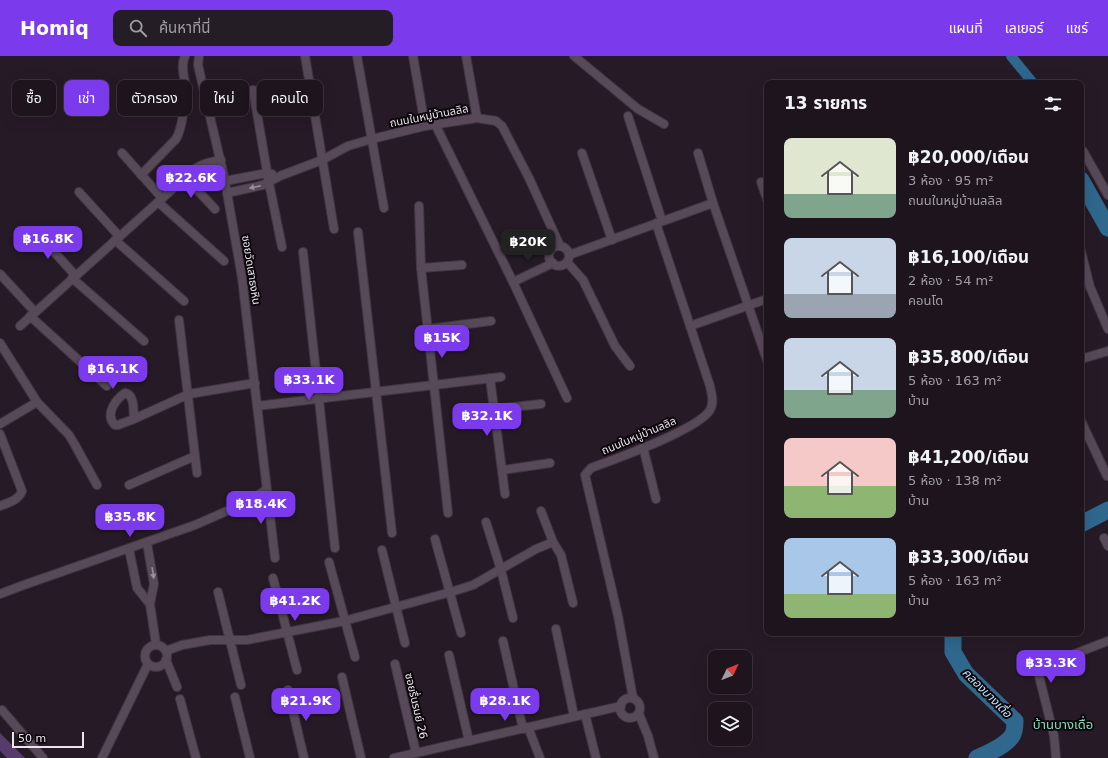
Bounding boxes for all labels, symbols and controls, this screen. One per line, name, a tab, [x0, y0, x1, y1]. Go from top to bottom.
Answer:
search box	[113, 10, 393, 46]
text: Homiq	[20, 17, 89, 39]
icon: search	[127, 17, 149, 39]
text: ค้นหาที่นี่	[159, 19, 211, 37]
text: แผนที่	[949, 20, 983, 36]
text: เลเยอร์	[1005, 20, 1044, 36]
text: แชร์	[1066, 20, 1088, 36]
chip: ซื้อ	[12, 80, 56, 116]
chip: เช่า	[64, 80, 109, 116]
chip: ตัวกรอง	[117, 80, 192, 116]
chip: ใหม่	[200, 80, 249, 116]
chip: คอนโด	[257, 80, 323, 116]
text: 13 รายการ	[784, 93, 867, 113]
icon: filters	[1042, 93, 1064, 115]
street label: ถนนในหมู่บ้านลลิล	[389, 102, 469, 130]
text: ฿20,000/เดือน	[908, 147, 1029, 167]
icon: home	[816, 154, 864, 202]
pin: ฿22.6K	[158, 165, 224, 199]
text: ฿22.6K	[165, 170, 217, 185]
text: 3 ห้อง · 95 m²	[908, 173, 993, 188]
one-way arrow	[249, 185, 261, 191]
text: ถนนในหมู่บ้านลลิล	[908, 193, 1002, 208]
pin: ฿16.8K	[15, 226, 81, 260]
pin: ฿20K	[504, 229, 552, 263]
text: ฿16.8K	[22, 231, 74, 246]
street label: ซอยวัดเสาธงหิน	[239, 234, 263, 306]
text: ฿20K	[509, 234, 547, 249]
text: ฿16,100/เดือน	[908, 247, 1029, 267]
icon: home	[816, 254, 864, 302]
text: 2 ห้อง · 54 m²	[908, 273, 993, 288]
text: คอนโด	[908, 293, 943, 308]
pin: ฿15K	[418, 325, 466, 359]
text: ฿15K	[423, 330, 461, 345]
text: ฿35,800/เดือน	[908, 347, 1029, 367]
icon: home	[816, 354, 864, 402]
pin: ฿16.1K	[80, 356, 146, 390]
text: ฿16.1K	[87, 361, 139, 376]
pin: ฿33.1K	[276, 367, 342, 401]
text: ฿33.1K	[283, 372, 335, 387]
text: 5 ห้อง · 163 m²	[908, 373, 1002, 388]
text: บ้าน	[908, 393, 929, 408]
pin: ฿32.1K	[454, 403, 520, 437]
text: ฿32.1K	[461, 408, 513, 423]
street label: ถนนในหมู่บ้านลลิล	[600, 414, 678, 458]
text: ฿41,200/เดือน	[908, 447, 1029, 467]
icon: home	[816, 454, 864, 502]
text: 5 ห้อง · 138 m²	[908, 473, 1002, 488]
pin: ฿18.4K	[228, 491, 294, 525]
text: บ้าน	[908, 493, 929, 508]
text: ฿18.4K	[235, 496, 287, 511]
pin: ฿35.8K	[97, 504, 163, 538]
text: ฿35.8K	[104, 509, 156, 524]
text: ฿33,300/เดือน	[908, 547, 1029, 567]
icon: home	[816, 554, 864, 602]
one-way arrow	[150, 567, 156, 580]
text: 5 ห้อง · 163 m²	[908, 573, 1002, 588]
pin: ฿41.2K	[262, 588, 328, 622]
text: ฿41.2K	[269, 593, 321, 608]
text: บ้าน	[908, 593, 929, 608]
north arrow	[708, 650, 752, 694]
map controls	[708, 650, 752, 746]
pin: ฿33.3K	[1018, 650, 1084, 684]
text: ฿33.3K	[1025, 655, 1077, 670]
water label: คลองบางเดื่อ	[959, 664, 1017, 721]
street label: ซอยรื่นรมย์ 26	[402, 671, 432, 740]
pin: ฿21.9K	[273, 688, 339, 722]
pin: ฿28.1K	[472, 688, 538, 722]
text: ฿21.9K	[280, 693, 332, 708]
text: ฿28.1K	[479, 693, 531, 708]
button: layers	[708, 702, 752, 746]
district label: บ้านบางเดื่อ	[1033, 715, 1093, 732]
scale bar	[12, 730, 84, 749]
text: 50 m	[18, 732, 46, 745]

